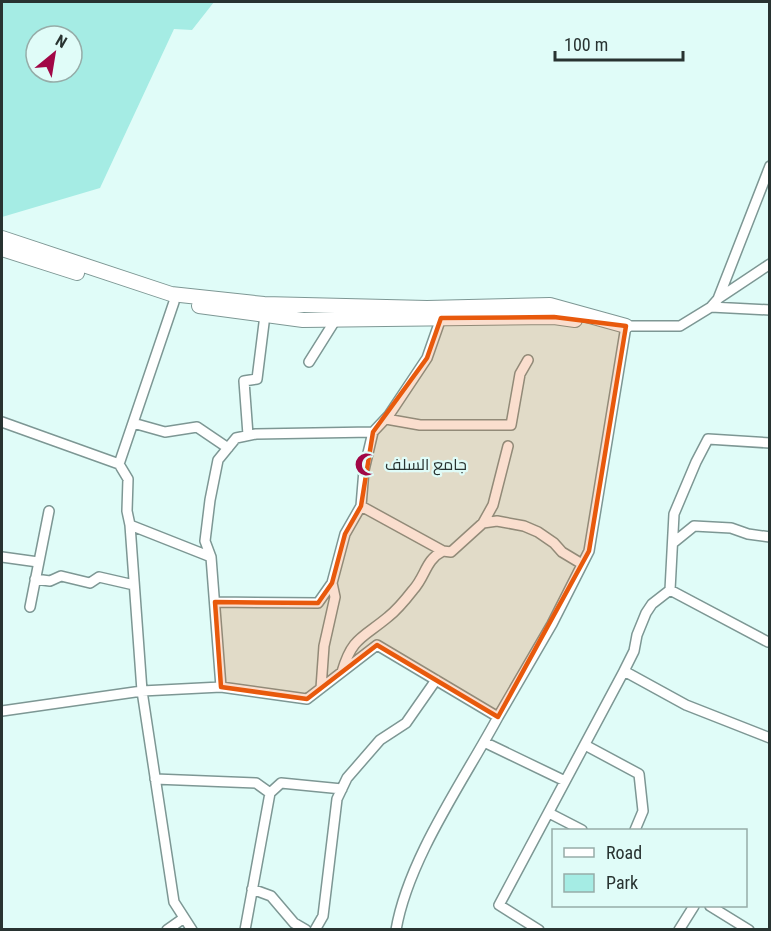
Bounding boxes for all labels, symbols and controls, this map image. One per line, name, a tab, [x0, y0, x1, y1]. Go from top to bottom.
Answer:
north arrow	[24, 24, 84, 84]
scale bar	[555, 24, 682, 62]
text: N	[52, 31, 70, 52]
text: 100 m	[564, 34, 608, 55]
mosque icon: جامع السلف	[354, 451, 380, 477]
place label: جامع السلف	[385, 455, 467, 476]
legend	[552, 829, 747, 907]
text: Road	[606, 842, 642, 863]
text: Park	[606, 872, 638, 893]

